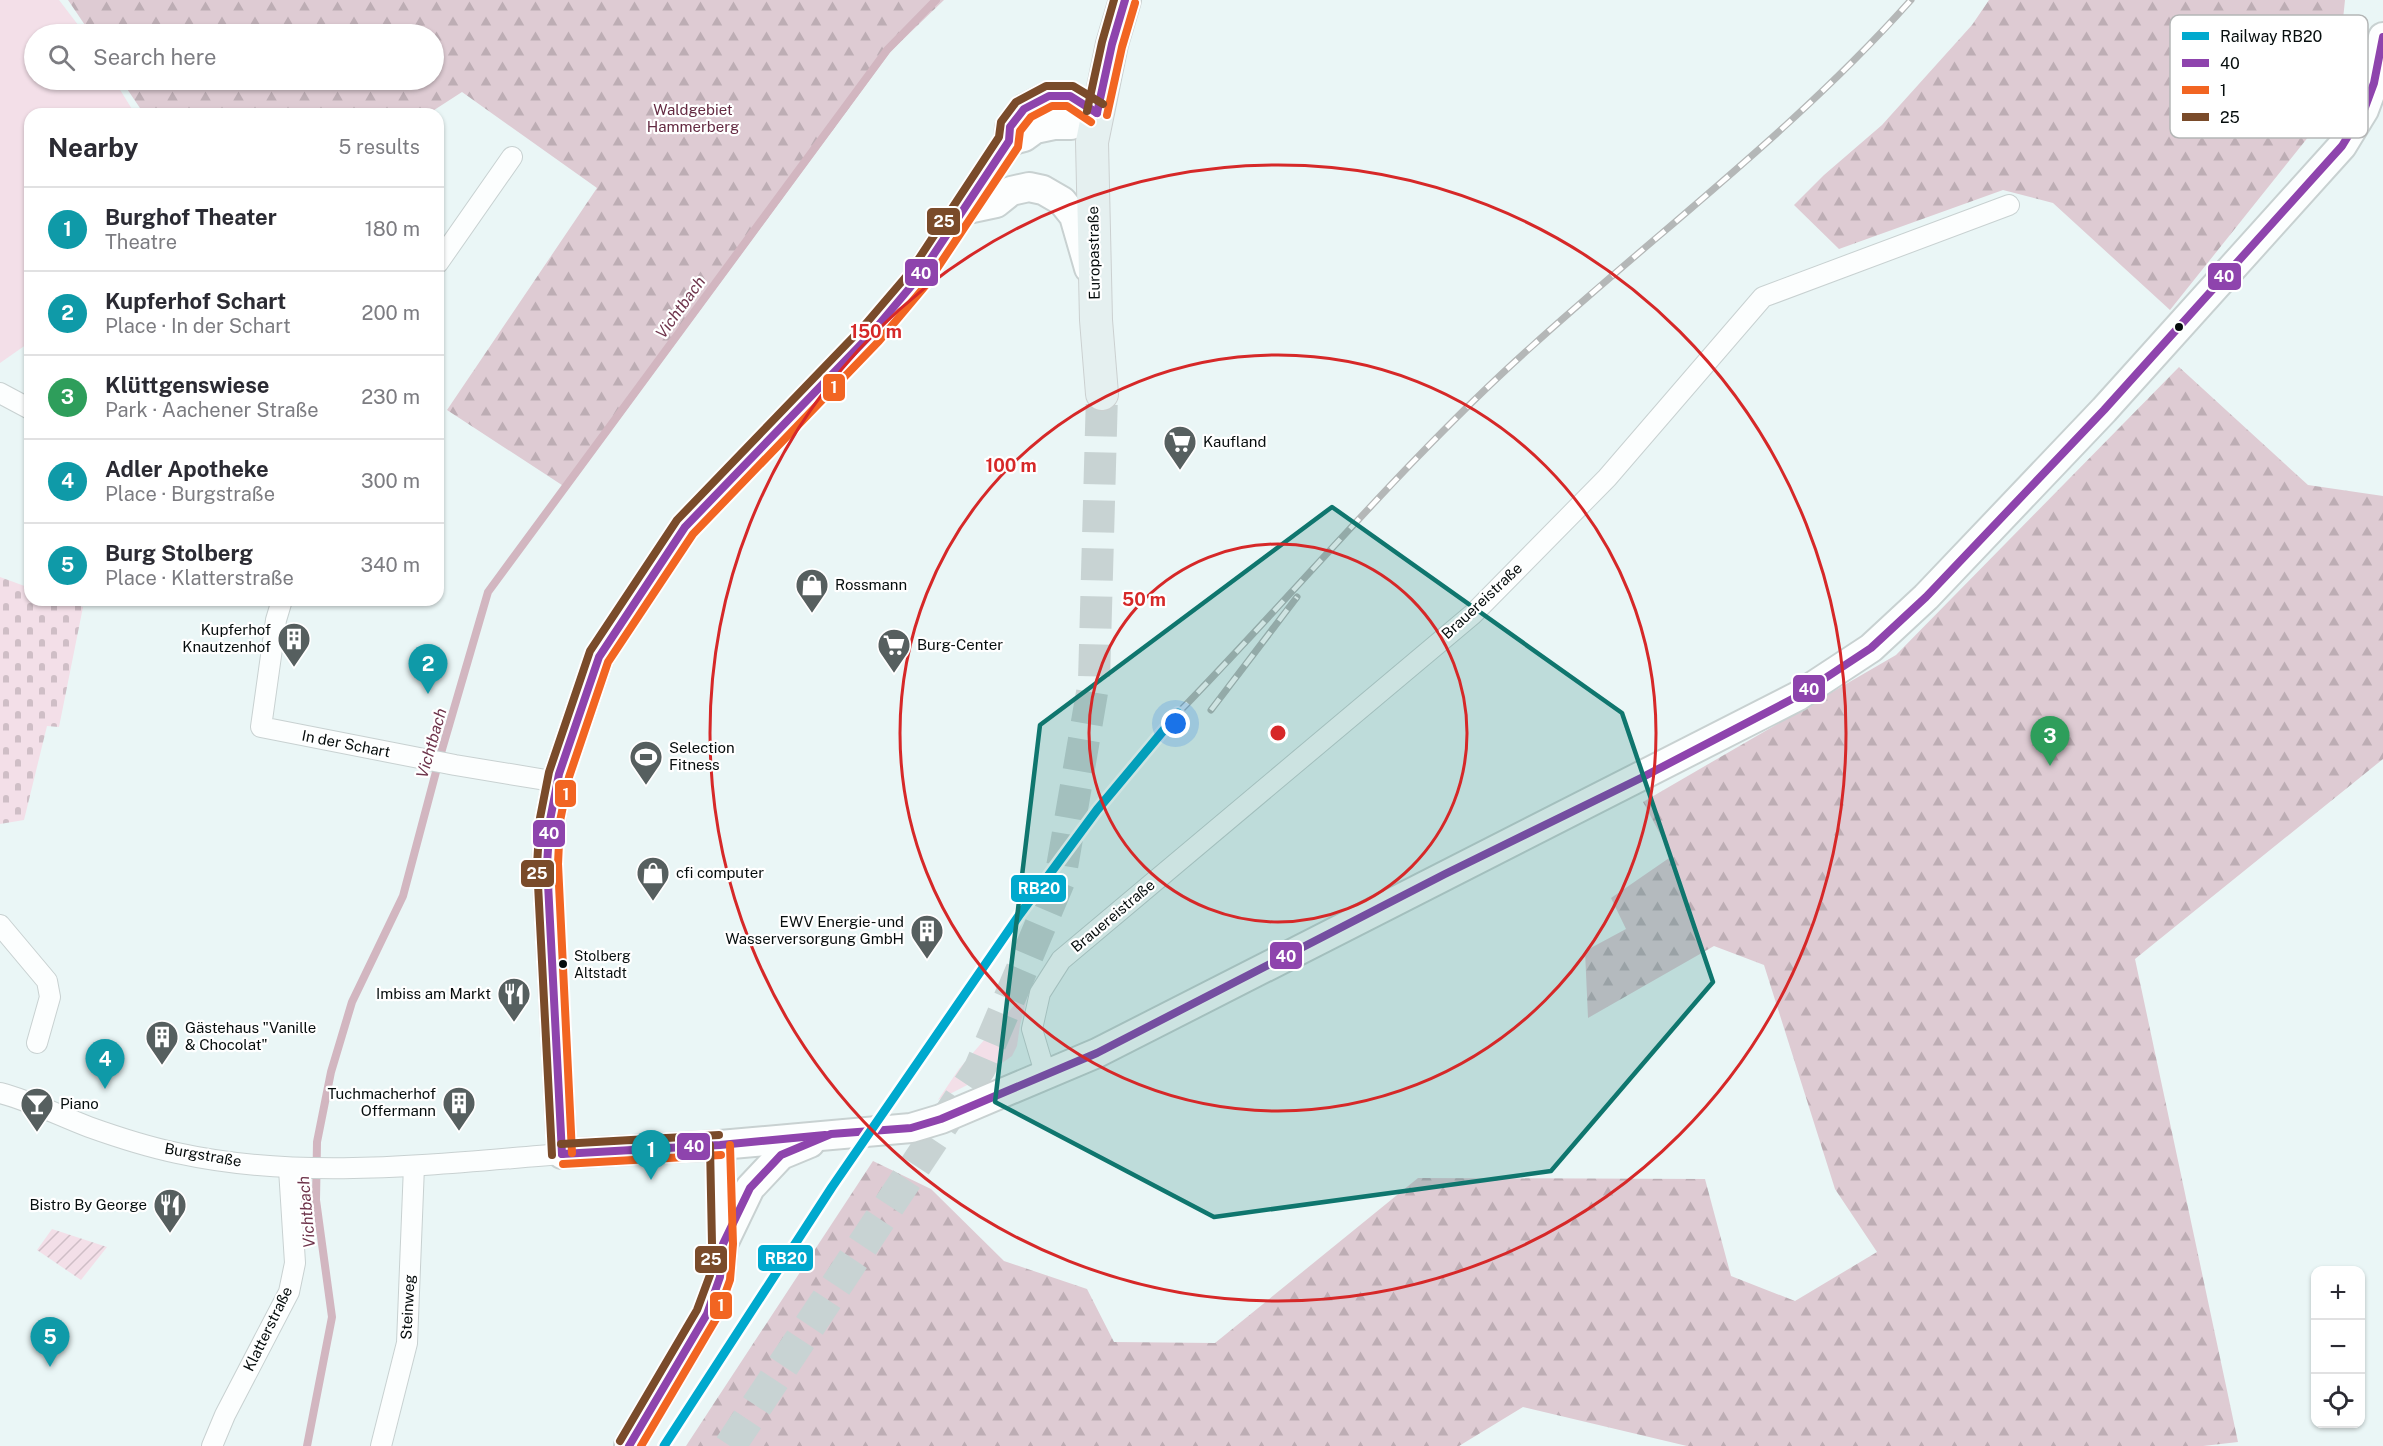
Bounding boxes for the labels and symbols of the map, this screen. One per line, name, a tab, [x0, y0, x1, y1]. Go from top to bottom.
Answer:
legend	[2170, 15, 2368, 138]
text: Railway RB20	[2220, 27, 2322, 46]
text: 40	[2220, 54, 2240, 73]
text: 1	[2220, 81, 2227, 100]
park label: Waldgebiet Hammerberg	[647, 101, 739, 135]
text: 25	[2220, 108, 2240, 127]
street label: Europastraße	[1084, 206, 1103, 300]
line badge: 25	[926, 207, 961, 236]
text: 25	[934, 212, 955, 231]
line badge: 40	[904, 258, 939, 287]
line badge: 40	[2207, 262, 2242, 291]
text: 40	[911, 264, 931, 283]
text: 40	[2214, 267, 2234, 286]
water label: Vichtbach	[652, 273, 709, 342]
text: 150 m	[850, 321, 902, 342]
unlabelled marker	[2173, 321, 2185, 333]
line badge: 1	[822, 373, 846, 402]
text: 1	[831, 378, 837, 397]
supermarket icon: Kaufland	[1162, 424, 1198, 471]
place label: Kaufland	[1203, 433, 1266, 450]
text: 100 m	[985, 455, 1037, 476]
street label: Brauereistraße	[1438, 559, 1525, 642]
shop icon: Rossmann	[794, 567, 830, 614]
place label: Rossmann	[835, 576, 907, 593]
text: 50 m	[1122, 589, 1166, 610]
place label: Kupferhof Knautzenhof	[182, 621, 271, 655]
building icon: Kupferhof Knautzenhof	[276, 621, 312, 668]
supermarket icon: Burg-Center	[876, 627, 912, 674]
place label: Burg-Center	[917, 636, 1003, 653]
pin: 2	[408, 644, 448, 694]
line badge: 40	[1792, 674, 1826, 703]
text: 40	[1799, 680, 1819, 699]
water label: Vichtbach	[412, 706, 451, 780]
your location	[1161, 709, 1190, 738]
pin: 3	[2030, 716, 2070, 766]
centre of rings	[1268, 723, 1288, 743]
street label: In der Schart	[300, 727, 392, 760]
sports icon: Selection Fitness	[628, 739, 664, 786]
place label: Selection Fitness	[669, 739, 735, 773]
line badge: 1	[554, 779, 577, 808]
text: 1	[563, 785, 569, 804]
line badge: 40	[532, 819, 566, 848]
text: 40	[539, 824, 559, 843]
shop icon: cfi computer	[635, 855, 671, 902]
line badge: 25	[520, 859, 555, 888]
text: 25	[527, 864, 548, 883]
place label: cfi computer	[676, 864, 764, 881]
line badge: RB20	[1010, 874, 1067, 903]
street label: Brauereistraße	[1068, 876, 1158, 955]
text: RB20	[1018, 879, 1060, 898]
place label: EWV Energie- und Wasserversorgung GmbH	[725, 913, 904, 947]
building icon: EWV Energie- und Wasserversorgung GmbH	[909, 913, 945, 960]
line badge: 40	[1269, 941, 1303, 970]
text: 40	[1276, 947, 1296, 966]
place label: Stolberg Altstadt	[574, 948, 631, 981]
marker: Stolberg Altstadt	[557, 958, 569, 970]
restaurant icon: Imbiss am Markt	[496, 976, 532, 1023]
place label: Imbiss am Markt	[376, 985, 491, 1002]
building icon: Gästehaus "Vanille & Chocolat"	[144, 1019, 180, 1066]
place label: Gästehaus "Vanille & Chocolat"	[185, 1019, 316, 1053]
pin: 4	[86, 1040, 124, 1089]
place label: Tuchmacherhof Offermann	[327, 1085, 436, 1119]
building icon: Tuchmacherhof Offermann	[441, 1085, 477, 1132]
bar icon: Piano	[19, 1086, 55, 1133]
place label: Piano	[60, 1095, 99, 1112]
pin: 1	[632, 1130, 670, 1180]
line badge: 40	[676, 1132, 711, 1161]
text: 40	[684, 1137, 704, 1156]
street label: Burgstraße	[163, 1139, 243, 1170]
water label: Vichtbach	[294, 1175, 319, 1249]
restaurant icon: Bistro By George	[152, 1187, 188, 1234]
place label: Bistro By George	[29, 1196, 147, 1213]
line badge: RB20	[757, 1244, 814, 1272]
line badge: 25	[694, 1245, 728, 1274]
text: RB20	[765, 1249, 807, 1268]
text: 25	[701, 1250, 722, 1269]
street label: Steinweg	[397, 1274, 418, 1340]
street label: Klatterstraße	[240, 1284, 295, 1374]
line badge: 1	[709, 1291, 733, 1320]
text: 1	[718, 1296, 724, 1315]
pin: 5	[31, 1318, 70, 1367]

